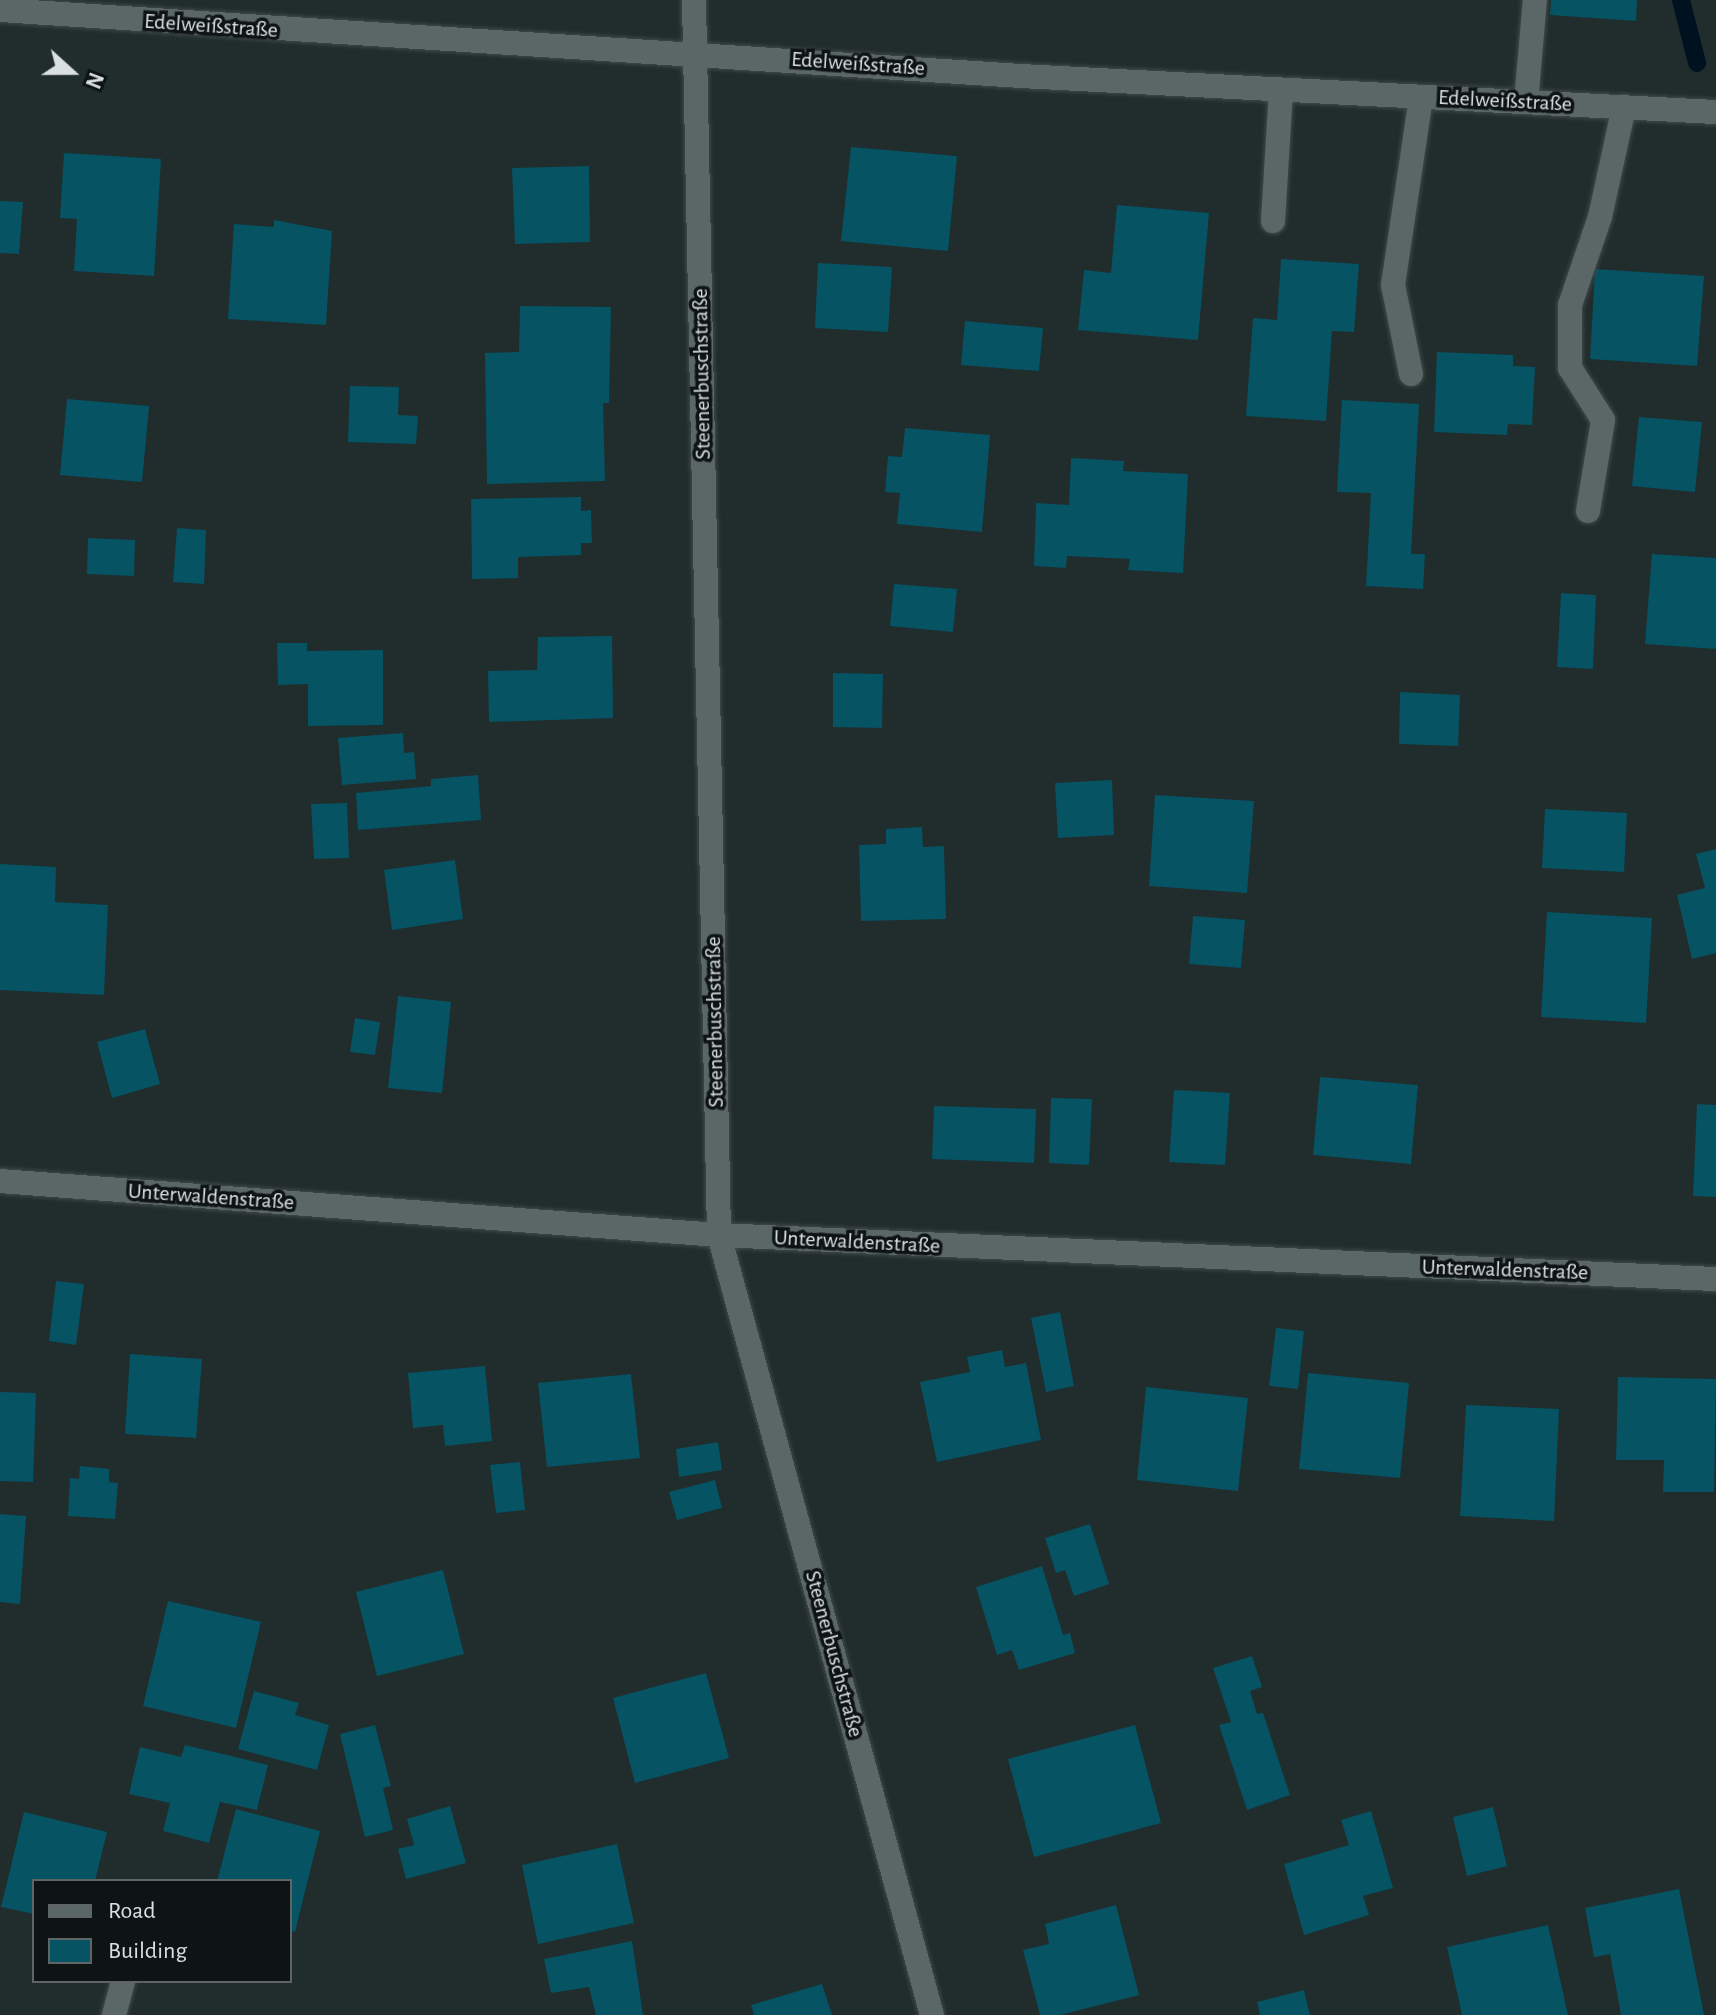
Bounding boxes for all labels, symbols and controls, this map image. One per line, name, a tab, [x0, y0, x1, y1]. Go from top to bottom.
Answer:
street label: Edelweißstraße	[143, 8, 279, 44]
north arrow	[32, 32, 112, 112]
street label: Edelweißstraße	[790, 46, 926, 82]
text: N	[81, 70, 107, 92]
street label: Edelweißstraße	[1437, 84, 1573, 118]
street label: Steenerbuschstraße	[687, 288, 717, 460]
street label: Steenerbuschstraße	[700, 936, 730, 1108]
street label: Unterwaldenstraße	[127, 1178, 295, 1216]
street label: Unterwaldenstraße	[773, 1224, 941, 1260]
street label: Unterwaldenstraße	[1421, 1254, 1589, 1286]
street label: Steenerbuschstraße	[799, 1568, 869, 1740]
legend	[32, 1879, 292, 1983]
text: Road	[108, 1899, 156, 1923]
text: Building	[108, 1939, 187, 1963]

